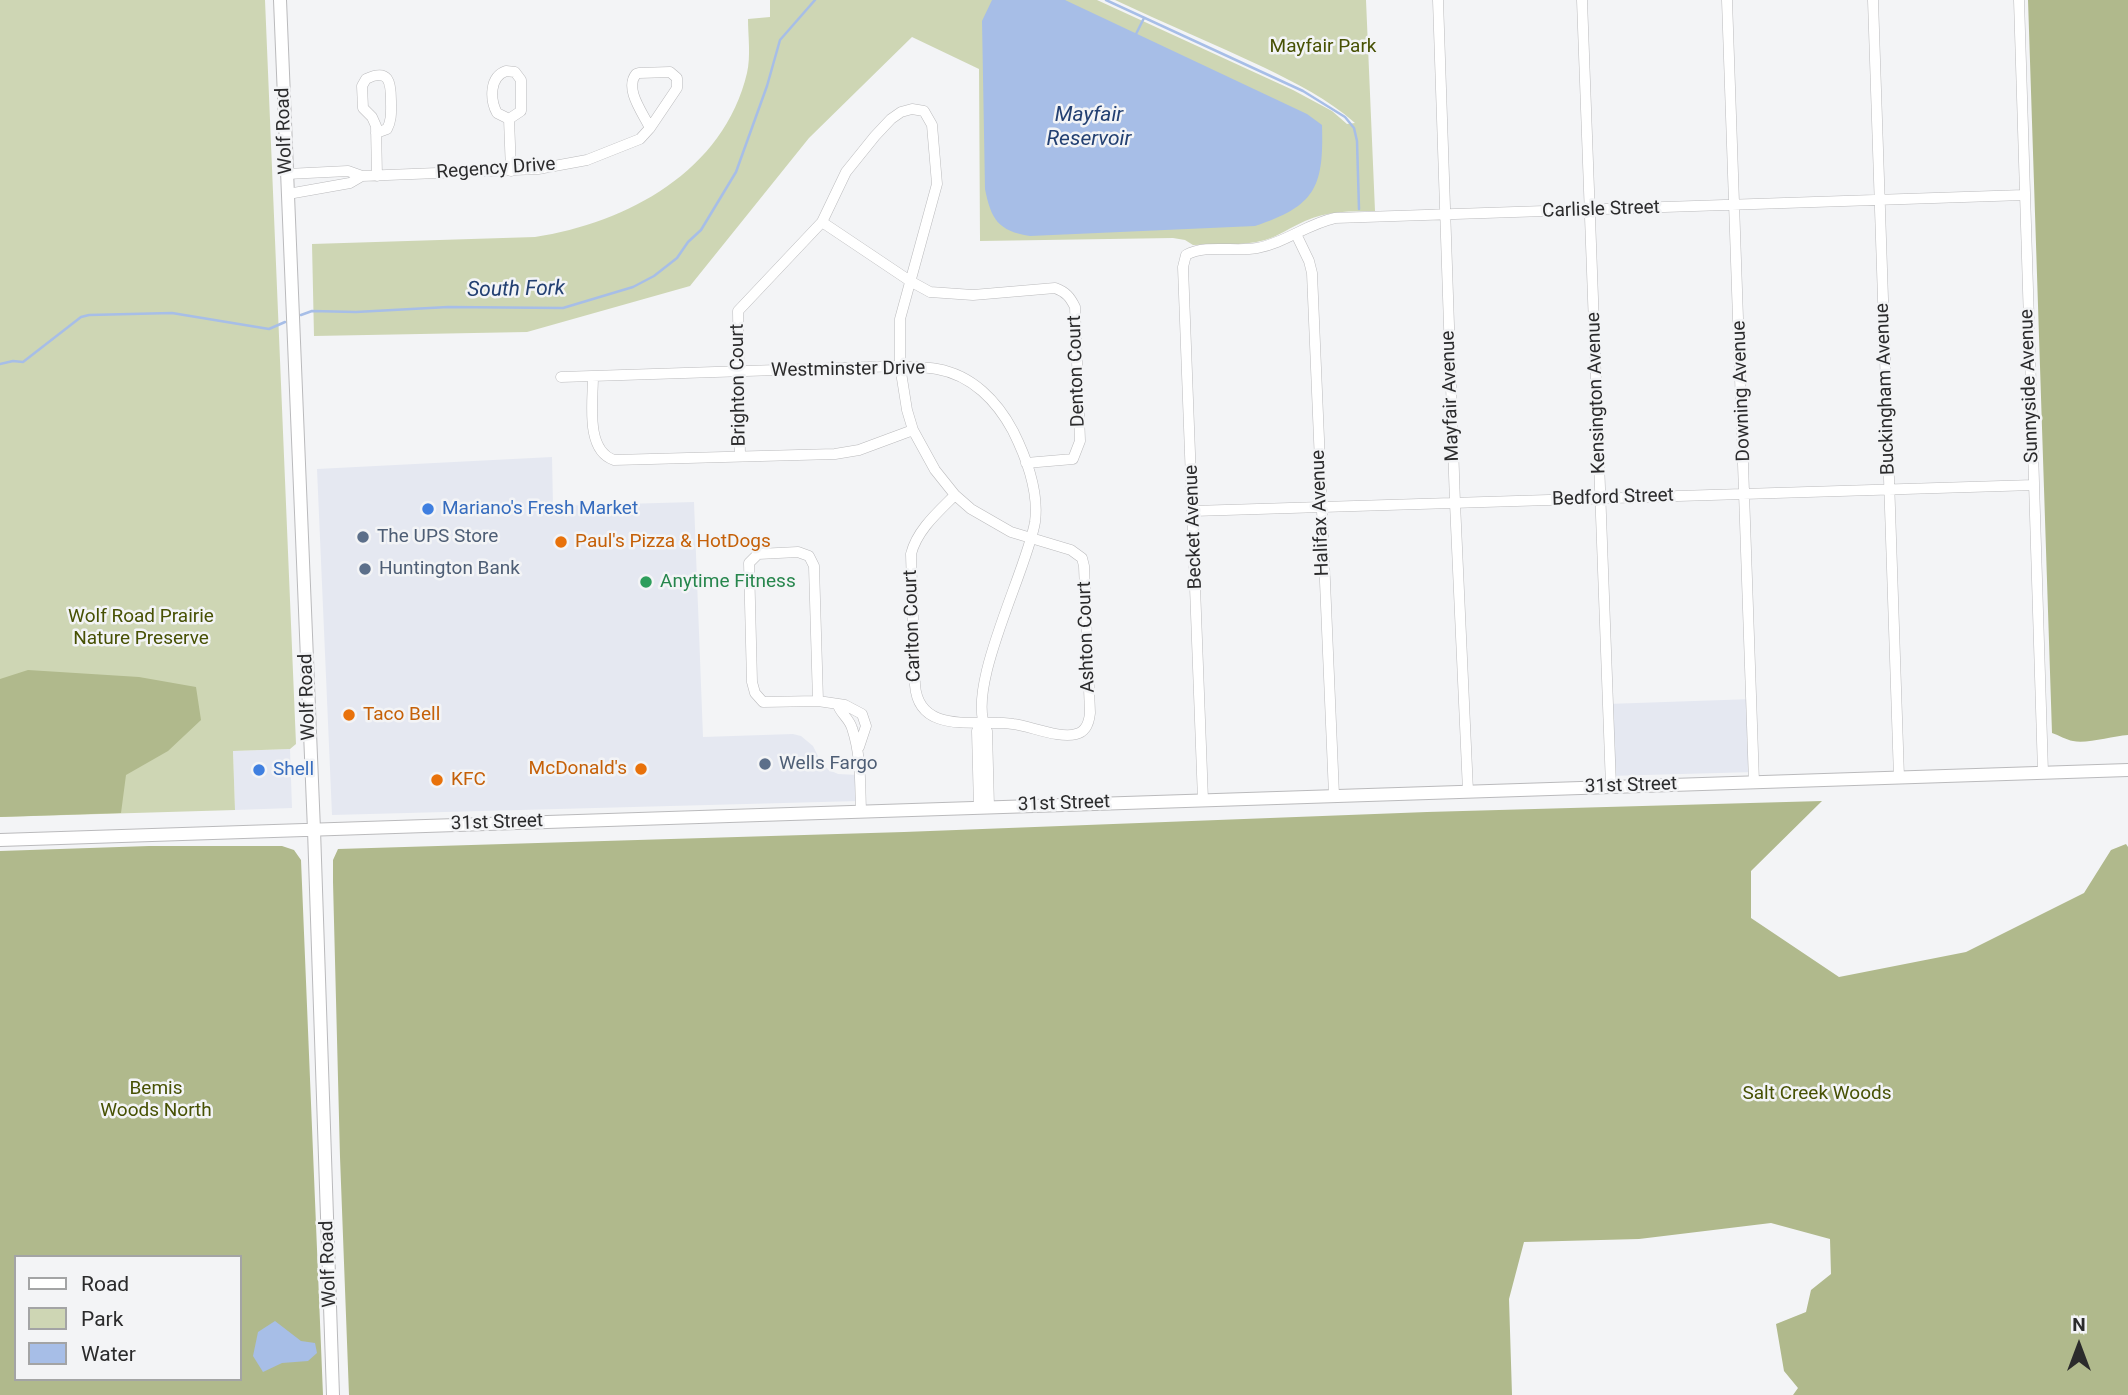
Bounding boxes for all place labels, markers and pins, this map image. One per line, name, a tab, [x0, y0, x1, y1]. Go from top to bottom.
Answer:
place label: Mariano's Fresh Market	[442, 498, 638, 520]
marker: Mariano's Fresh Market	[420, 501, 436, 517]
place label: The UPS Store	[377, 526, 498, 548]
marker: The UPS Store	[355, 529, 371, 545]
place label: Paul's Pizza & HotDogs	[575, 531, 771, 553]
marker: Paul's Pizza & HotDogs	[553, 534, 569, 550]
place label: Huntington Bank	[379, 558, 520, 580]
marker: Huntington Bank	[357, 561, 373, 577]
place label: Anytime Fitness	[660, 571, 796, 593]
marker: Anytime Fitness	[638, 574, 654, 590]
place label: Taco Bell	[363, 704, 440, 726]
marker: Taco Bell	[341, 707, 357, 723]
place label: Wells Fargo	[779, 753, 878, 775]
marker: Wells Fargo	[757, 756, 773, 772]
place label: McDonald's	[529, 758, 627, 780]
place label: Shell	[273, 759, 314, 781]
marker: McDonald's	[633, 761, 649, 777]
marker: Shell	[251, 762, 267, 778]
place label: KFC	[451, 769, 486, 791]
marker: KFC	[429, 772, 445, 788]

